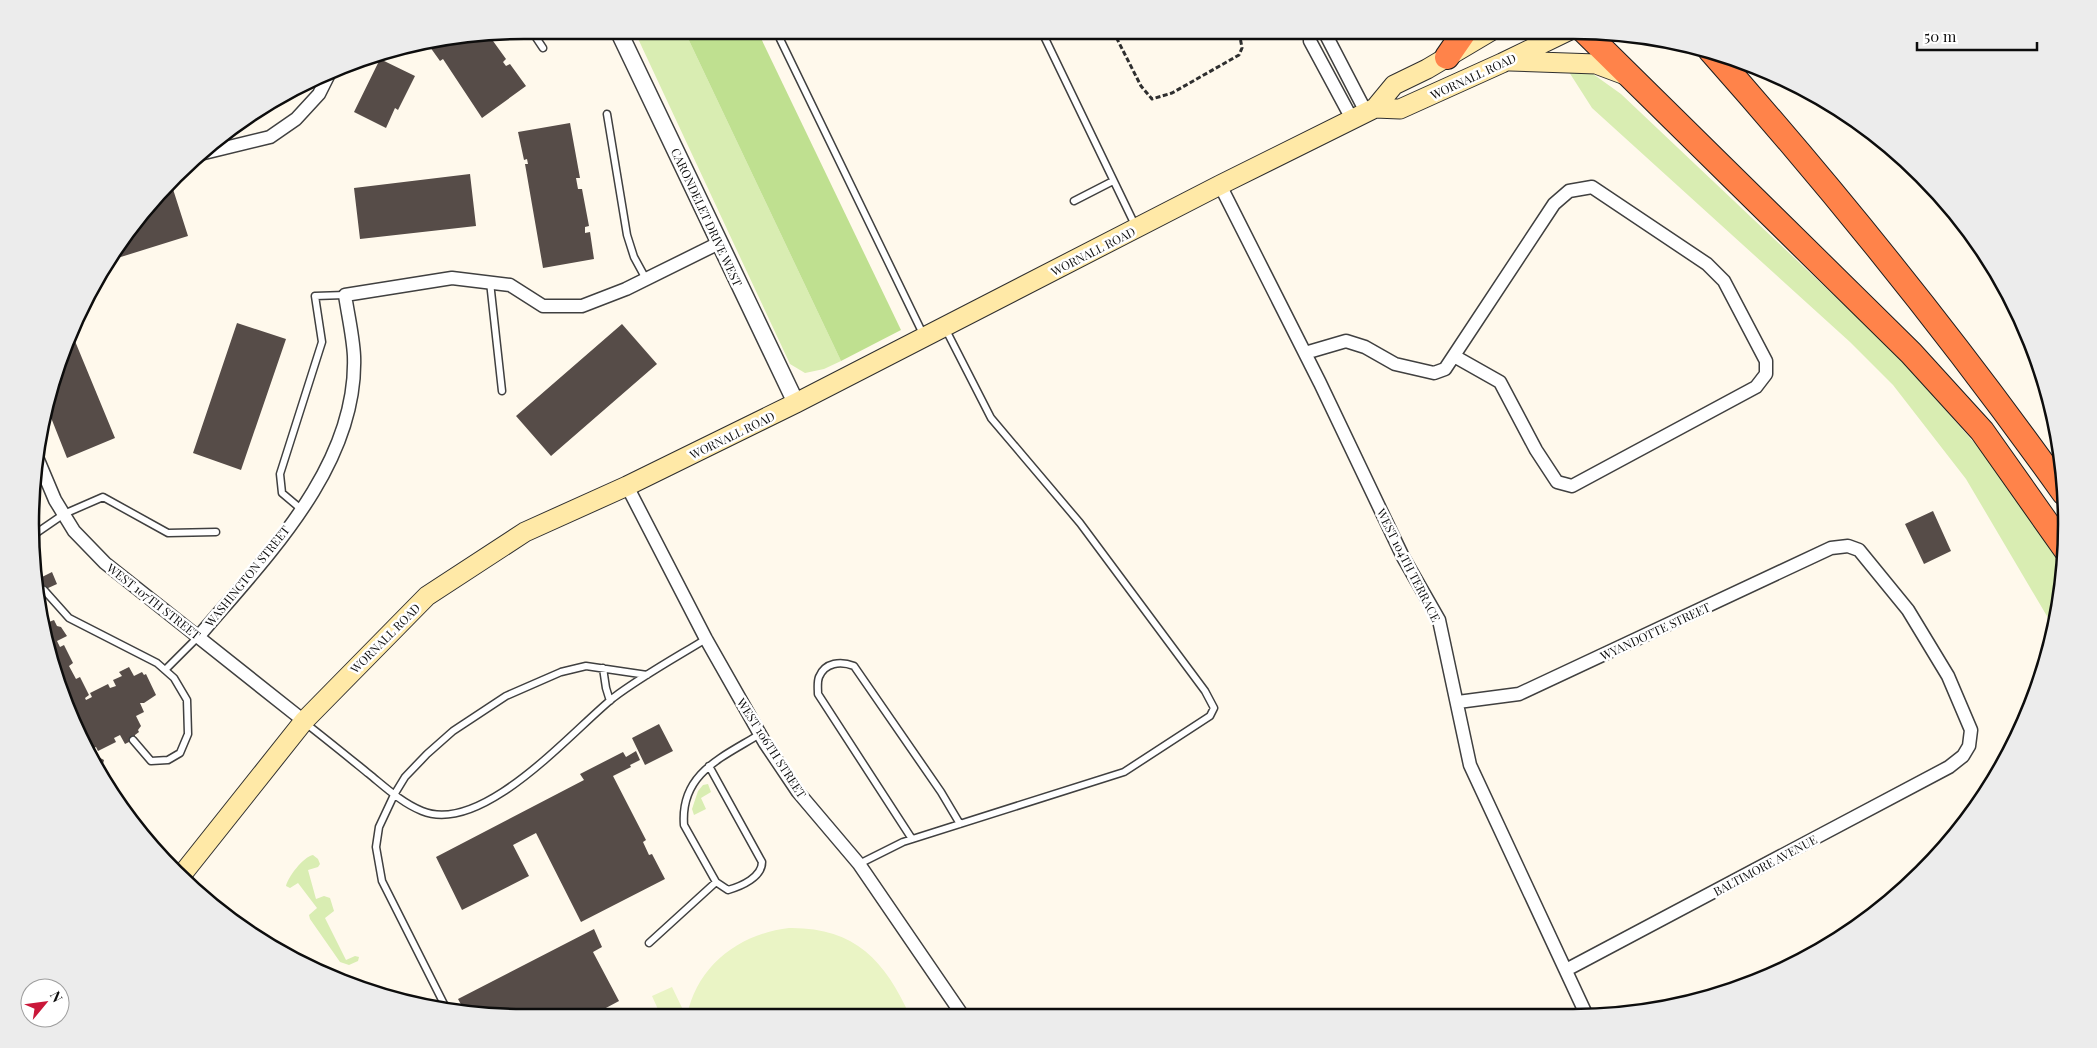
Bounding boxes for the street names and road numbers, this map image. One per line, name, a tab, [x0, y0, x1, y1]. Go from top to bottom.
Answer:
street label: WORNALL ROAD	[1427, 49, 1519, 103]
street label: CARONDELET DRIVE WEST	[668, 145, 746, 289]
street label: WORNALL ROAD	[1047, 223, 1138, 280]
street label: WORNALL ROAD	[686, 407, 777, 463]
street label: WEST 104TH TERRACE	[1373, 505, 1444, 624]
street label: WASHINGTON STREET	[201, 522, 293, 631]
street label: WEST 107TH STREET	[103, 559, 205, 643]
street label: WYANDOTTE STREET	[1596, 598, 1713, 664]
street label: WORNALL ROAD	[346, 599, 424, 677]
street label: WEST 106TH STREET	[733, 694, 811, 801]
street label: BALTIMORE AVENUE	[1710, 831, 1820, 899]

